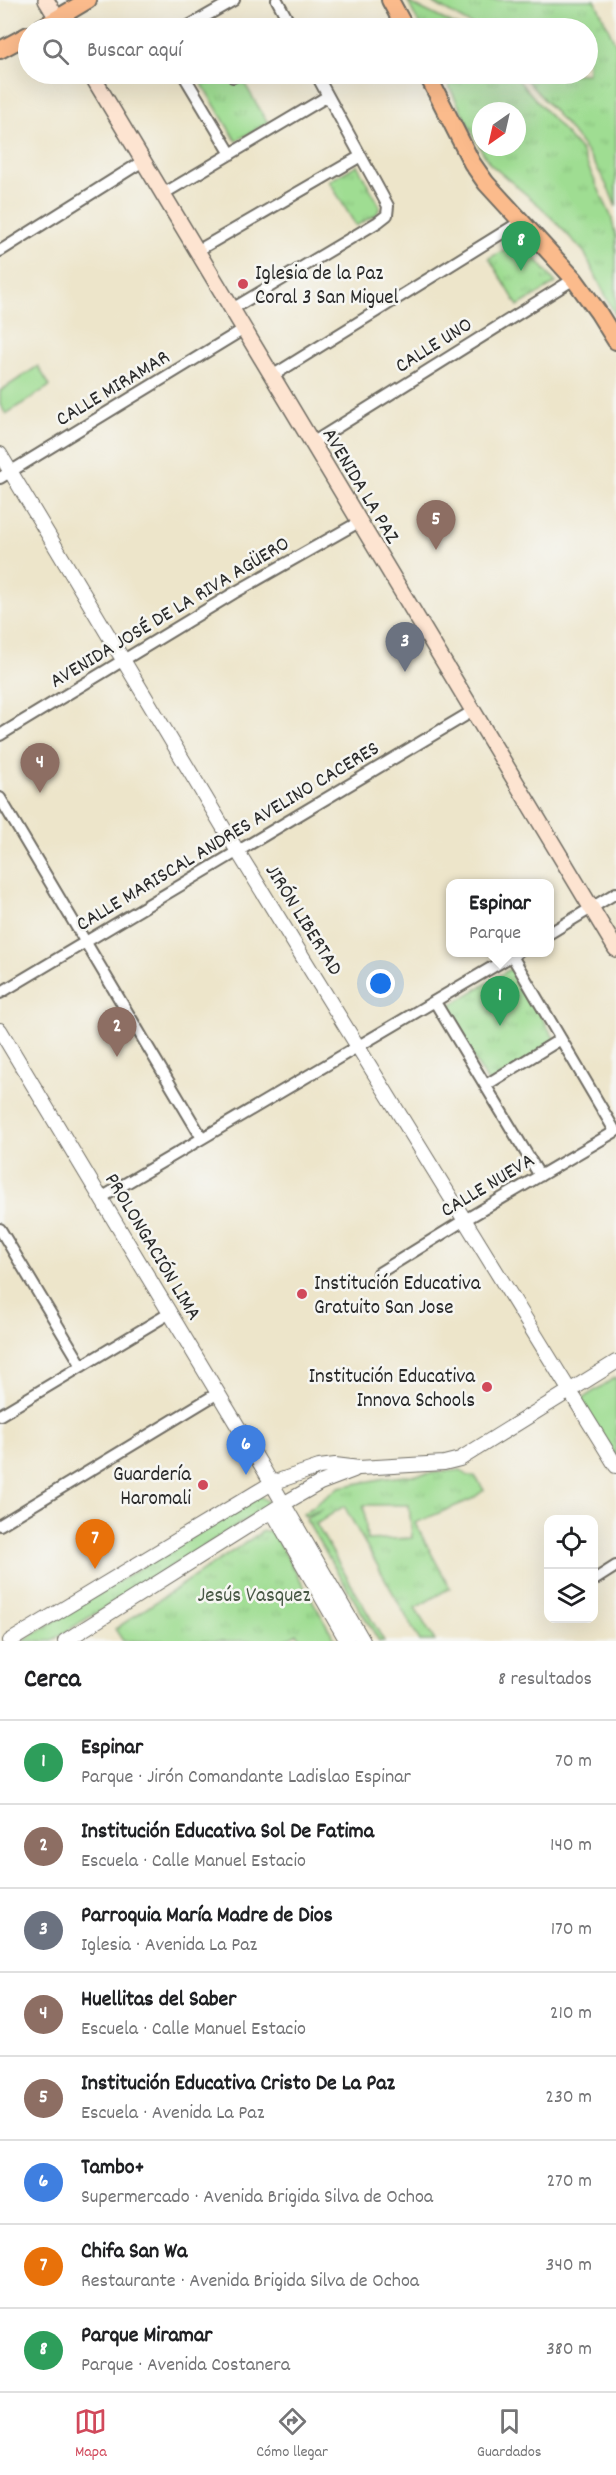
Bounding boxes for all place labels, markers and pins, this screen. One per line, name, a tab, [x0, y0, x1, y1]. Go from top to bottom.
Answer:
pin: 8	[502, 222, 540, 271]
place label: Iglesia de la Paz Coral 3 San Miguel	[255, 260, 399, 314]
marker: Iglesia de la Paz Coral 3 San Miguel	[236, 277, 250, 291]
pin: 5	[416, 500, 456, 550]
pin: 3	[386, 622, 424, 672]
pin: 4	[20, 744, 60, 793]
pin: 1	[480, 976, 520, 1026]
pin: 2	[98, 1008, 136, 1057]
place label: Institución Educativa Gratuito San Jose	[314, 1270, 482, 1324]
marker: Institución Educativa Gratuito San Jose	[295, 1287, 309, 1301]
place label: Institución Educativa Innova Schools	[308, 1363, 476, 1417]
marker: Institución Educativa Innova Schools	[480, 1380, 494, 1394]
pin: 6	[226, 1426, 266, 1475]
place label: Guardería Haromali	[113, 1461, 192, 1515]
marker: Guardería Haromali	[196, 1478, 210, 1492]
pin: 7	[76, 1520, 115, 1569]

